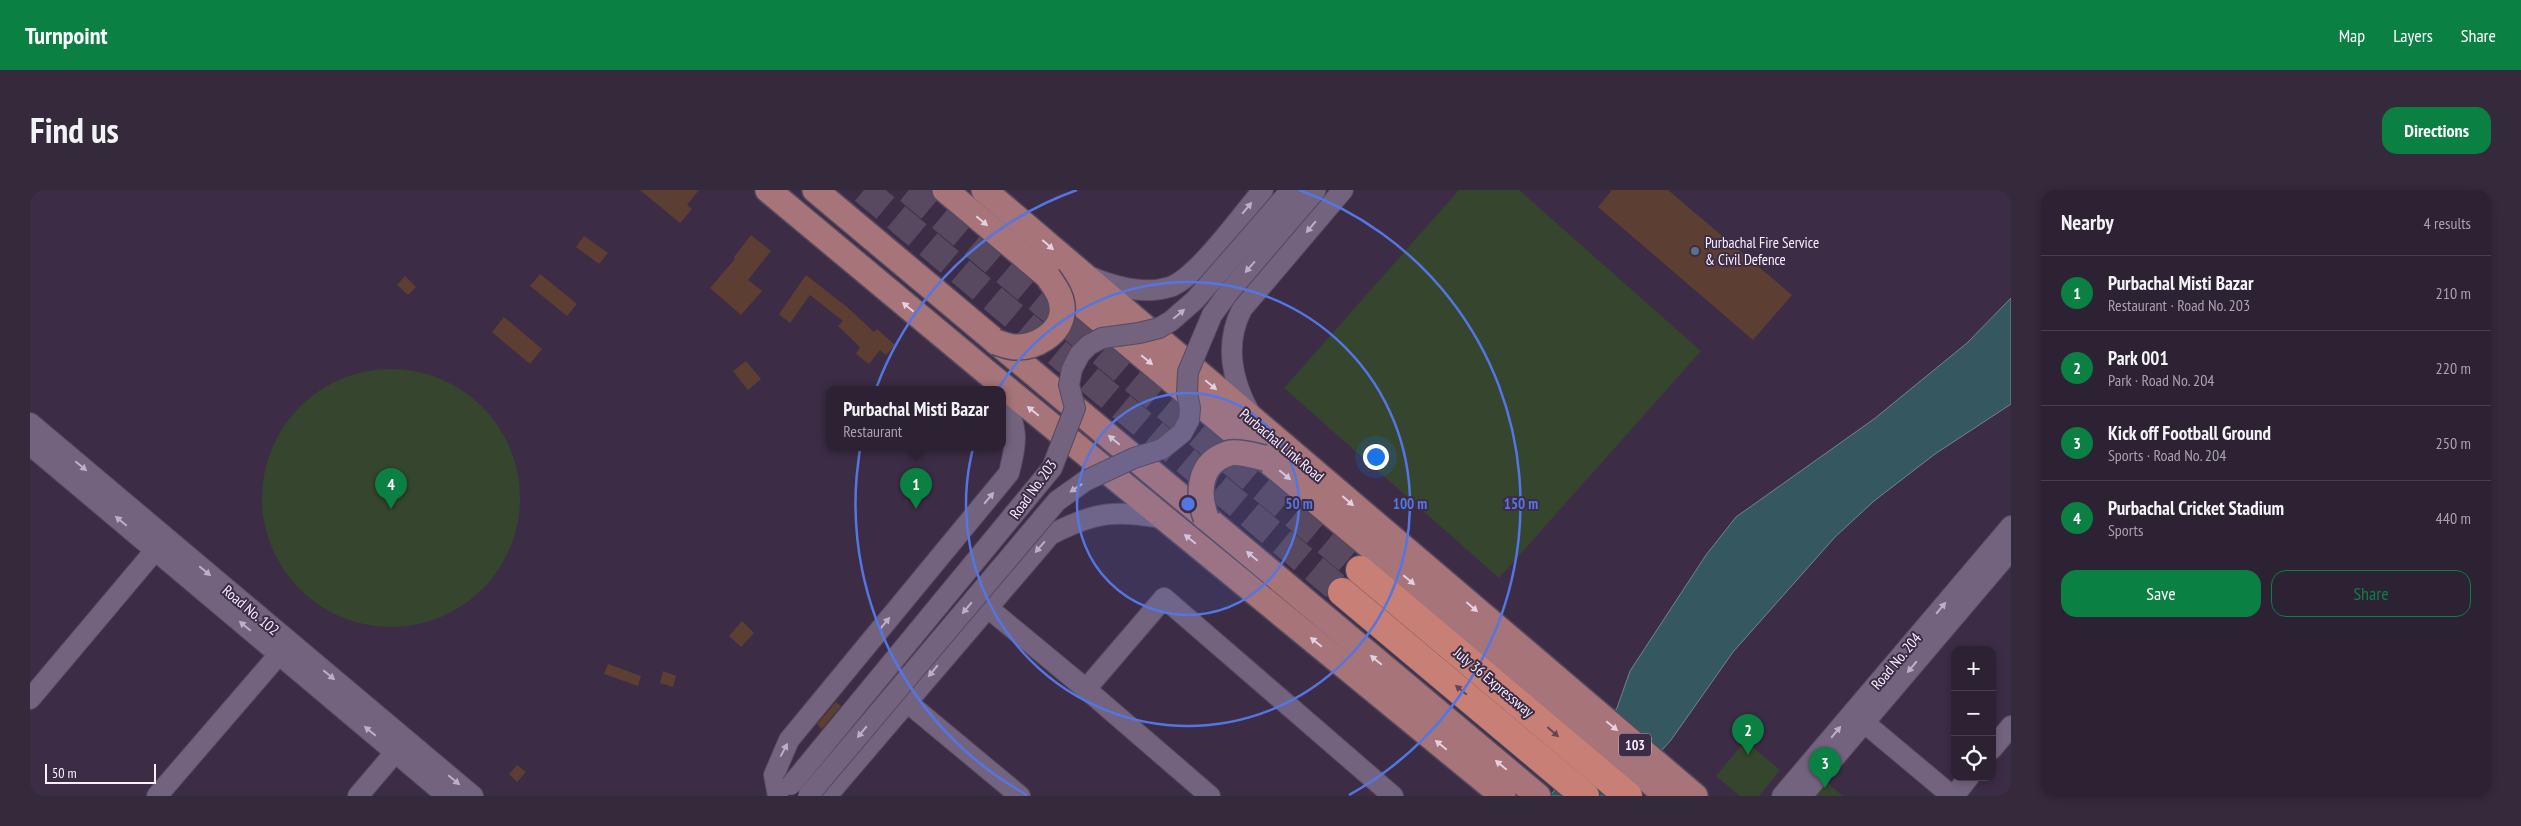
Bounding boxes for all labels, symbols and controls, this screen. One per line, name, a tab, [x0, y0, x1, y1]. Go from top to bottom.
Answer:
text: Turnpoint	[25, 20, 107, 51]
text: Map	[2339, 24, 2365, 47]
text: Layers	[2393, 24, 2433, 47]
text: Share	[2461, 24, 2496, 47]
text: Find us	[30, 107, 119, 153]
button: Directions	[2382, 107, 2491, 154]
one-way arrow	[1241, 203, 1253, 215]
text: Nearby	[2061, 209, 2114, 236]
text: 4 results	[2424, 213, 2471, 233]
one-way arrow	[975, 216, 988, 227]
one-way arrow	[1306, 221, 1317, 234]
place label: Purbachal Fire Service & Civil Defence	[1705, 233, 1819, 269]
one-way arrow	[1041, 239, 1053, 251]
marker: Purbachal Fire Service & Civil Defence	[1689, 245, 1701, 257]
one-way arrow	[1245, 260, 1256, 273]
text: Purbachal Misti Bazar	[2108, 271, 2254, 295]
text: 1	[2073, 283, 2081, 303]
text: 210 m	[2436, 283, 2471, 303]
text: Restaurant · Road No. 203	[2108, 295, 2250, 315]
one-way arrow	[902, 301, 915, 312]
one-way arrow	[1173, 308, 1186, 319]
text: Park 001	[2108, 346, 2169, 370]
one-way arrow	[1140, 354, 1153, 365]
text: 2	[2073, 358, 2081, 378]
text: 220 m	[2436, 358, 2471, 378]
text: Park · Road No. 204	[2108, 370, 2215, 390]
one-way arrow	[1205, 379, 1218, 390]
popup	[826, 386, 1006, 451]
text: Purbachal Misti Bazar	[843, 397, 989, 421]
street label: Purbachal Link Road	[1236, 404, 1328, 486]
one-way arrow	[1027, 405, 1040, 416]
text: Restaurant	[843, 421, 902, 441]
text: Kick off Football Ground	[2108, 421, 2271, 445]
text: 3	[2073, 433, 2081, 453]
text: 250 m	[2436, 433, 2471, 453]
one-way arrow	[1107, 435, 1120, 446]
your location	[1363, 444, 1389, 470]
text: Sports · Road No. 204	[2108, 445, 2226, 465]
street label: Road No. 203	[1005, 456, 1061, 522]
one-way arrow	[74, 460, 86, 472]
pin: 4	[375, 468, 407, 509]
pin: 1	[900, 468, 932, 509]
one-way arrow	[1278, 470, 1291, 481]
one-way arrow	[1069, 483, 1082, 493]
one-way arrow	[983, 492, 994, 504]
text: 50 m	[1285, 494, 1313, 513]
text: 100 m	[1393, 494, 1427, 513]
text: 150 m	[1504, 494, 1538, 513]
centre of rings	[1179, 495, 1197, 513]
one-way arrow	[1342, 496, 1355, 507]
text: Purbachal Cricket Stadium	[2108, 496, 2284, 520]
text: 4	[2073, 508, 2081, 528]
text: 440 m	[2436, 508, 2471, 528]
one-way arrow	[115, 516, 128, 527]
text: Sports	[2108, 520, 2143, 540]
one-way arrow	[1184, 534, 1196, 545]
one-way arrow	[1034, 540, 1046, 552]
one-way arrow	[1246, 550, 1258, 562]
one-way arrow	[198, 565, 211, 576]
button: Save	[2061, 570, 2261, 617]
button: Share	[2271, 570, 2471, 617]
one-way arrow	[1403, 574, 1416, 585]
street label: Road No. 102	[219, 581, 283, 639]
one-way arrow	[1465, 601, 1477, 613]
one-way arrow	[962, 602, 973, 614]
one-way arrow	[1936, 602, 1947, 615]
one-way arrow	[880, 617, 891, 630]
one-way arrow	[239, 621, 252, 632]
street label: Road No. 204	[1867, 629, 1925, 693]
one-way arrow	[1310, 637, 1323, 648]
street label: July 36 Expressway	[1449, 642, 1538, 721]
map controls	[1951, 646, 1996, 781]
button: +	[1951, 646, 1996, 691]
one-way arrow	[1370, 655, 1383, 666]
one-way arrow	[1906, 661, 1917, 674]
one-way arrow	[928, 664, 939, 677]
one-way arrow	[323, 670, 336, 681]
one-way arrow	[1454, 685, 1467, 696]
button: −	[1951, 691, 1996, 736]
pin: 2	[1732, 714, 1764, 755]
one-way arrow	[1605, 720, 1618, 731]
one-way arrow	[363, 725, 376, 736]
one-way arrow	[857, 726, 868, 738]
one-way arrow	[1546, 726, 1558, 738]
one-way arrow	[1830, 727, 1842, 739]
road number: 103	[1619, 734, 1651, 756]
button: locate	[1951, 736, 1996, 781]
one-way arrow	[1435, 740, 1448, 751]
one-way arrow	[779, 743, 788, 756]
pin: 3	[1809, 747, 1841, 788]
one-way arrow	[1494, 759, 1507, 770]
scale bar	[45, 761, 156, 784]
text: 50 m	[52, 764, 77, 782]
one-way arrow	[447, 774, 460, 785]

